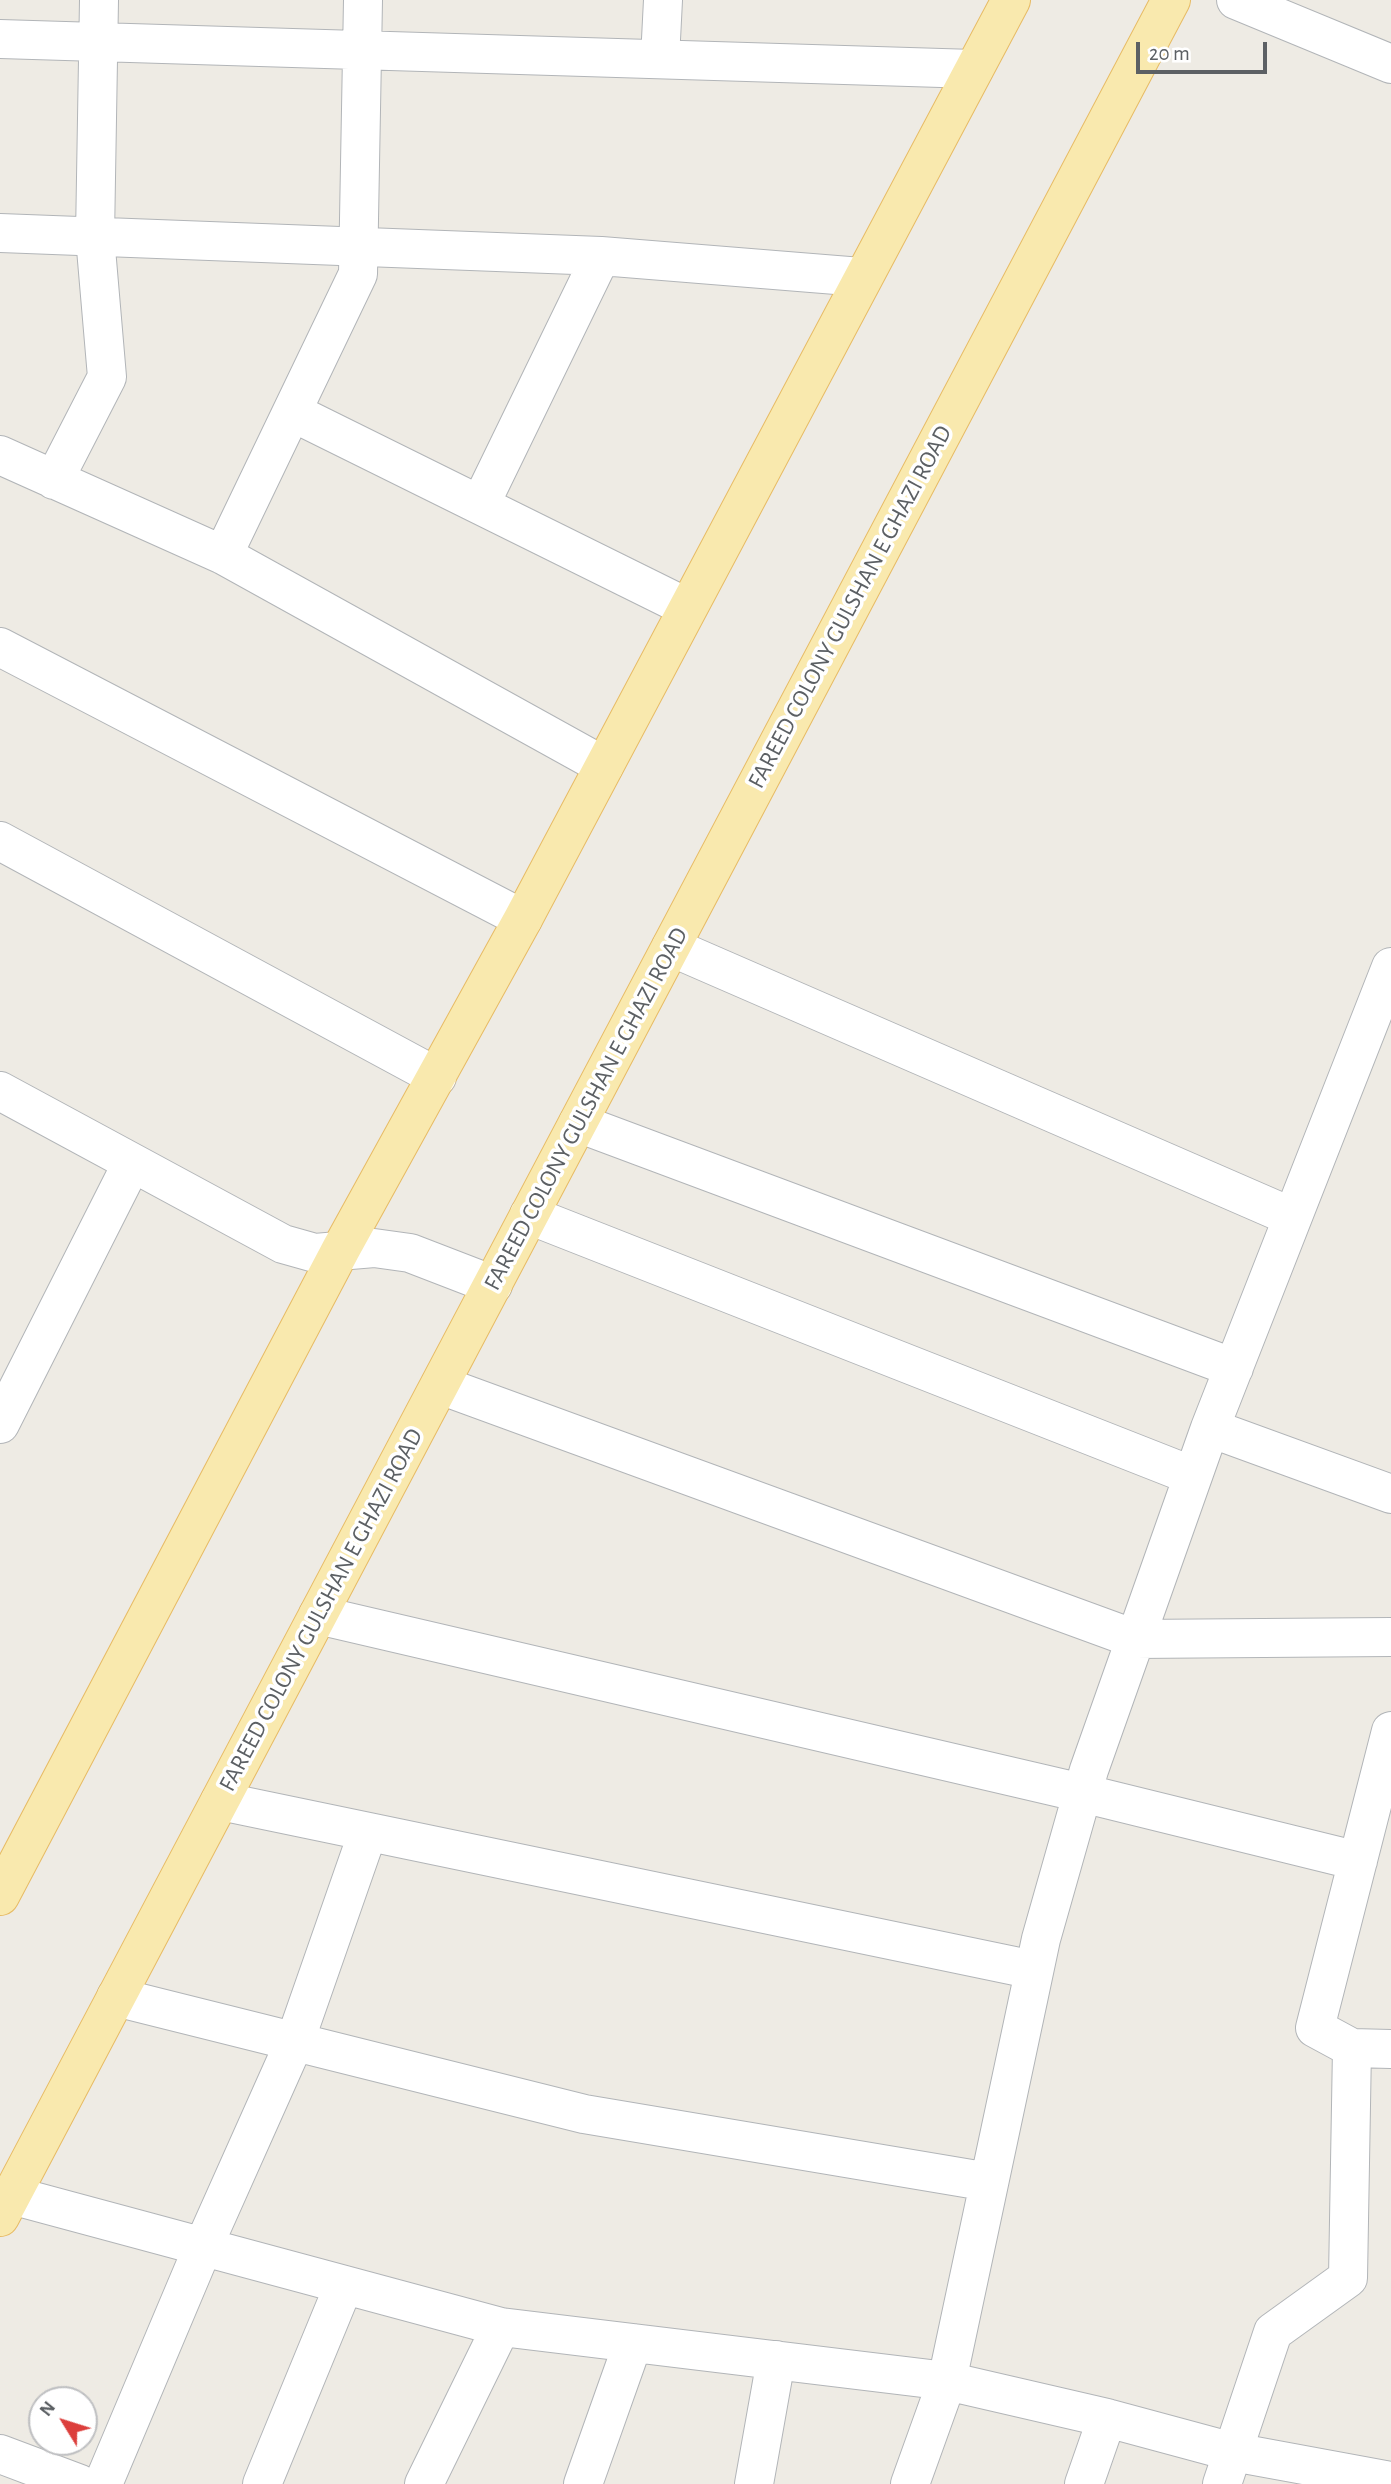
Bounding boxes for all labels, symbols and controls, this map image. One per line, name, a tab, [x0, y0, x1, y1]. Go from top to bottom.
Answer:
scale bar	[1139, 28, 1270, 72]
text: 20 m	[1149, 43, 1190, 64]
street label: FAREED COLONY GULSHAN E GHAZI ROAD	[742, 421, 958, 793]
street label: FAREED COLONY GULSHAN E GHAZI ROAD	[478, 923, 694, 1295]
street label: FAREED COLONY GULSHAN E GHAZI ROAD	[213, 1424, 429, 1796]
north arrow	[28, 2386, 98, 2456]
text: N	[36, 2398, 59, 2420]

